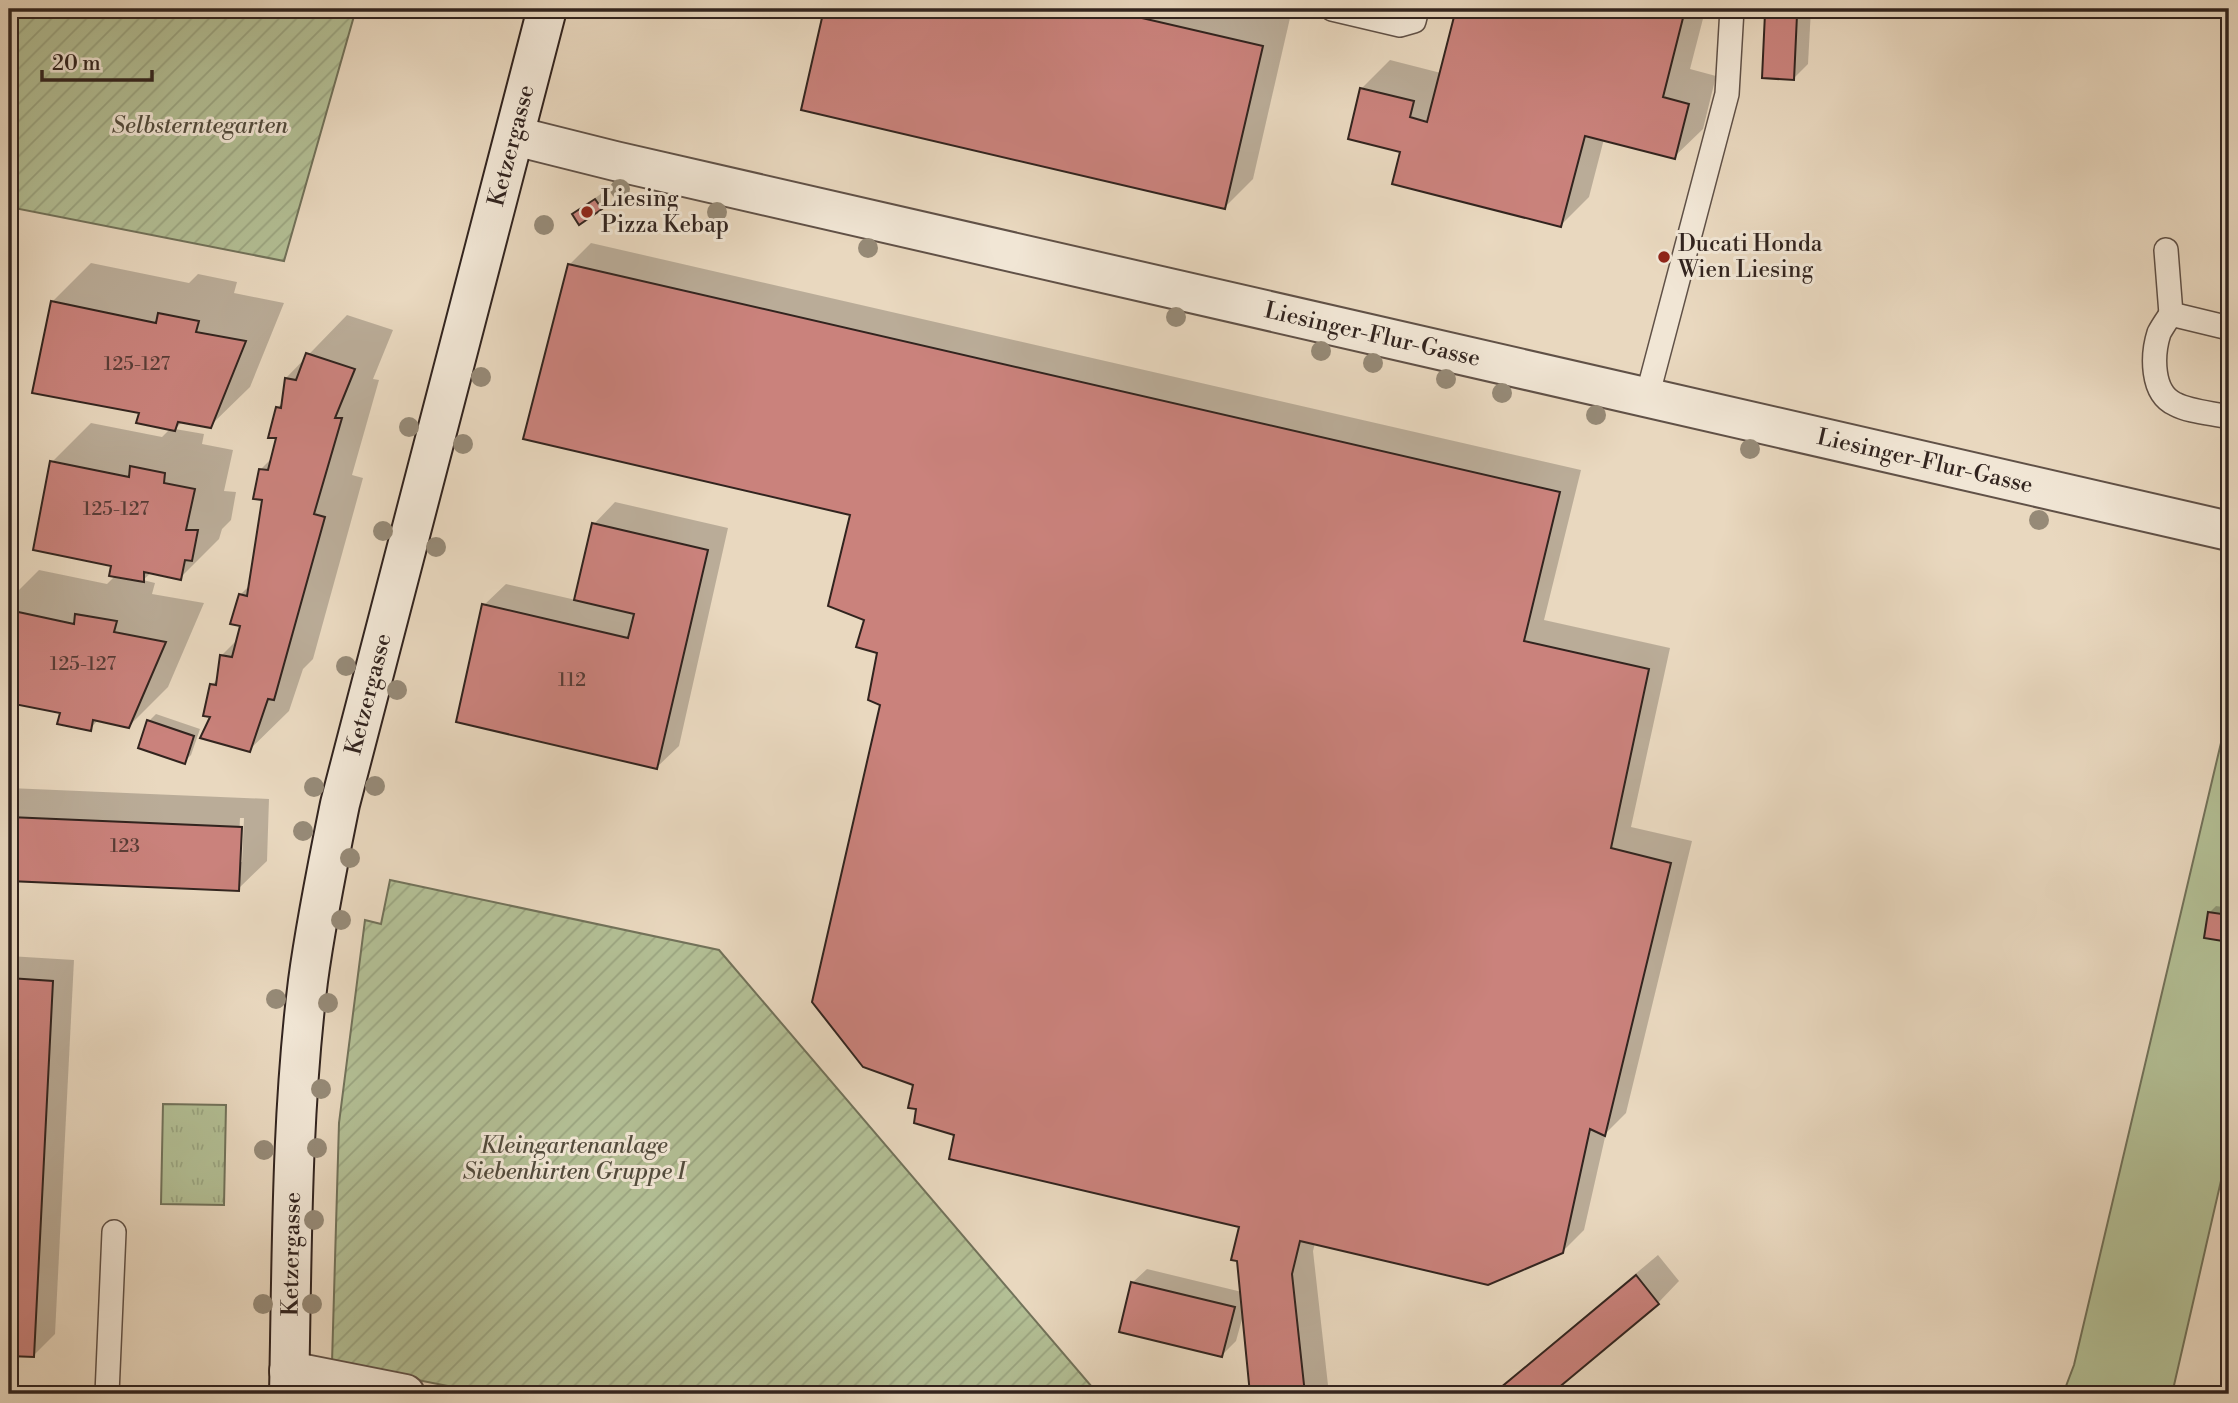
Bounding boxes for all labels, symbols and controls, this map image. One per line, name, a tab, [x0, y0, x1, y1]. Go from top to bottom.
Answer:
scale bar	[42, 38, 152, 82]
text: 20 m	[52, 51, 101, 77]
street label: Ketzergasse	[482, 82, 541, 209]
park label: Selbsterntegarten	[112, 112, 289, 140]
place label: Liesing Pizza Kebap	[601, 185, 729, 239]
marker: Liesing Pizza Kebap	[579, 204, 595, 220]
place label: Ducati Honda Wien Liesing	[1677, 230, 1823, 284]
marker: Ducati Honda Wien Liesing	[1656, 249, 1672, 265]
street label: Liesinger-Flur-Gasse	[1262, 296, 1483, 373]
house number: 125-127	[104, 352, 171, 376]
street label: Liesinger-Flur-Gasse	[1814, 423, 2036, 500]
house number: 125-127	[83, 497, 150, 521]
street label: Ketzergasse	[339, 631, 398, 758]
house number: 125-127	[50, 652, 117, 676]
house number: 112	[558, 668, 586, 692]
house number: 123	[110, 834, 140, 858]
park label: Kleingartenanlage Siebenhirten Gruppe I	[463, 1132, 688, 1186]
street label: Ketzergasse	[276, 1192, 307, 1316]

